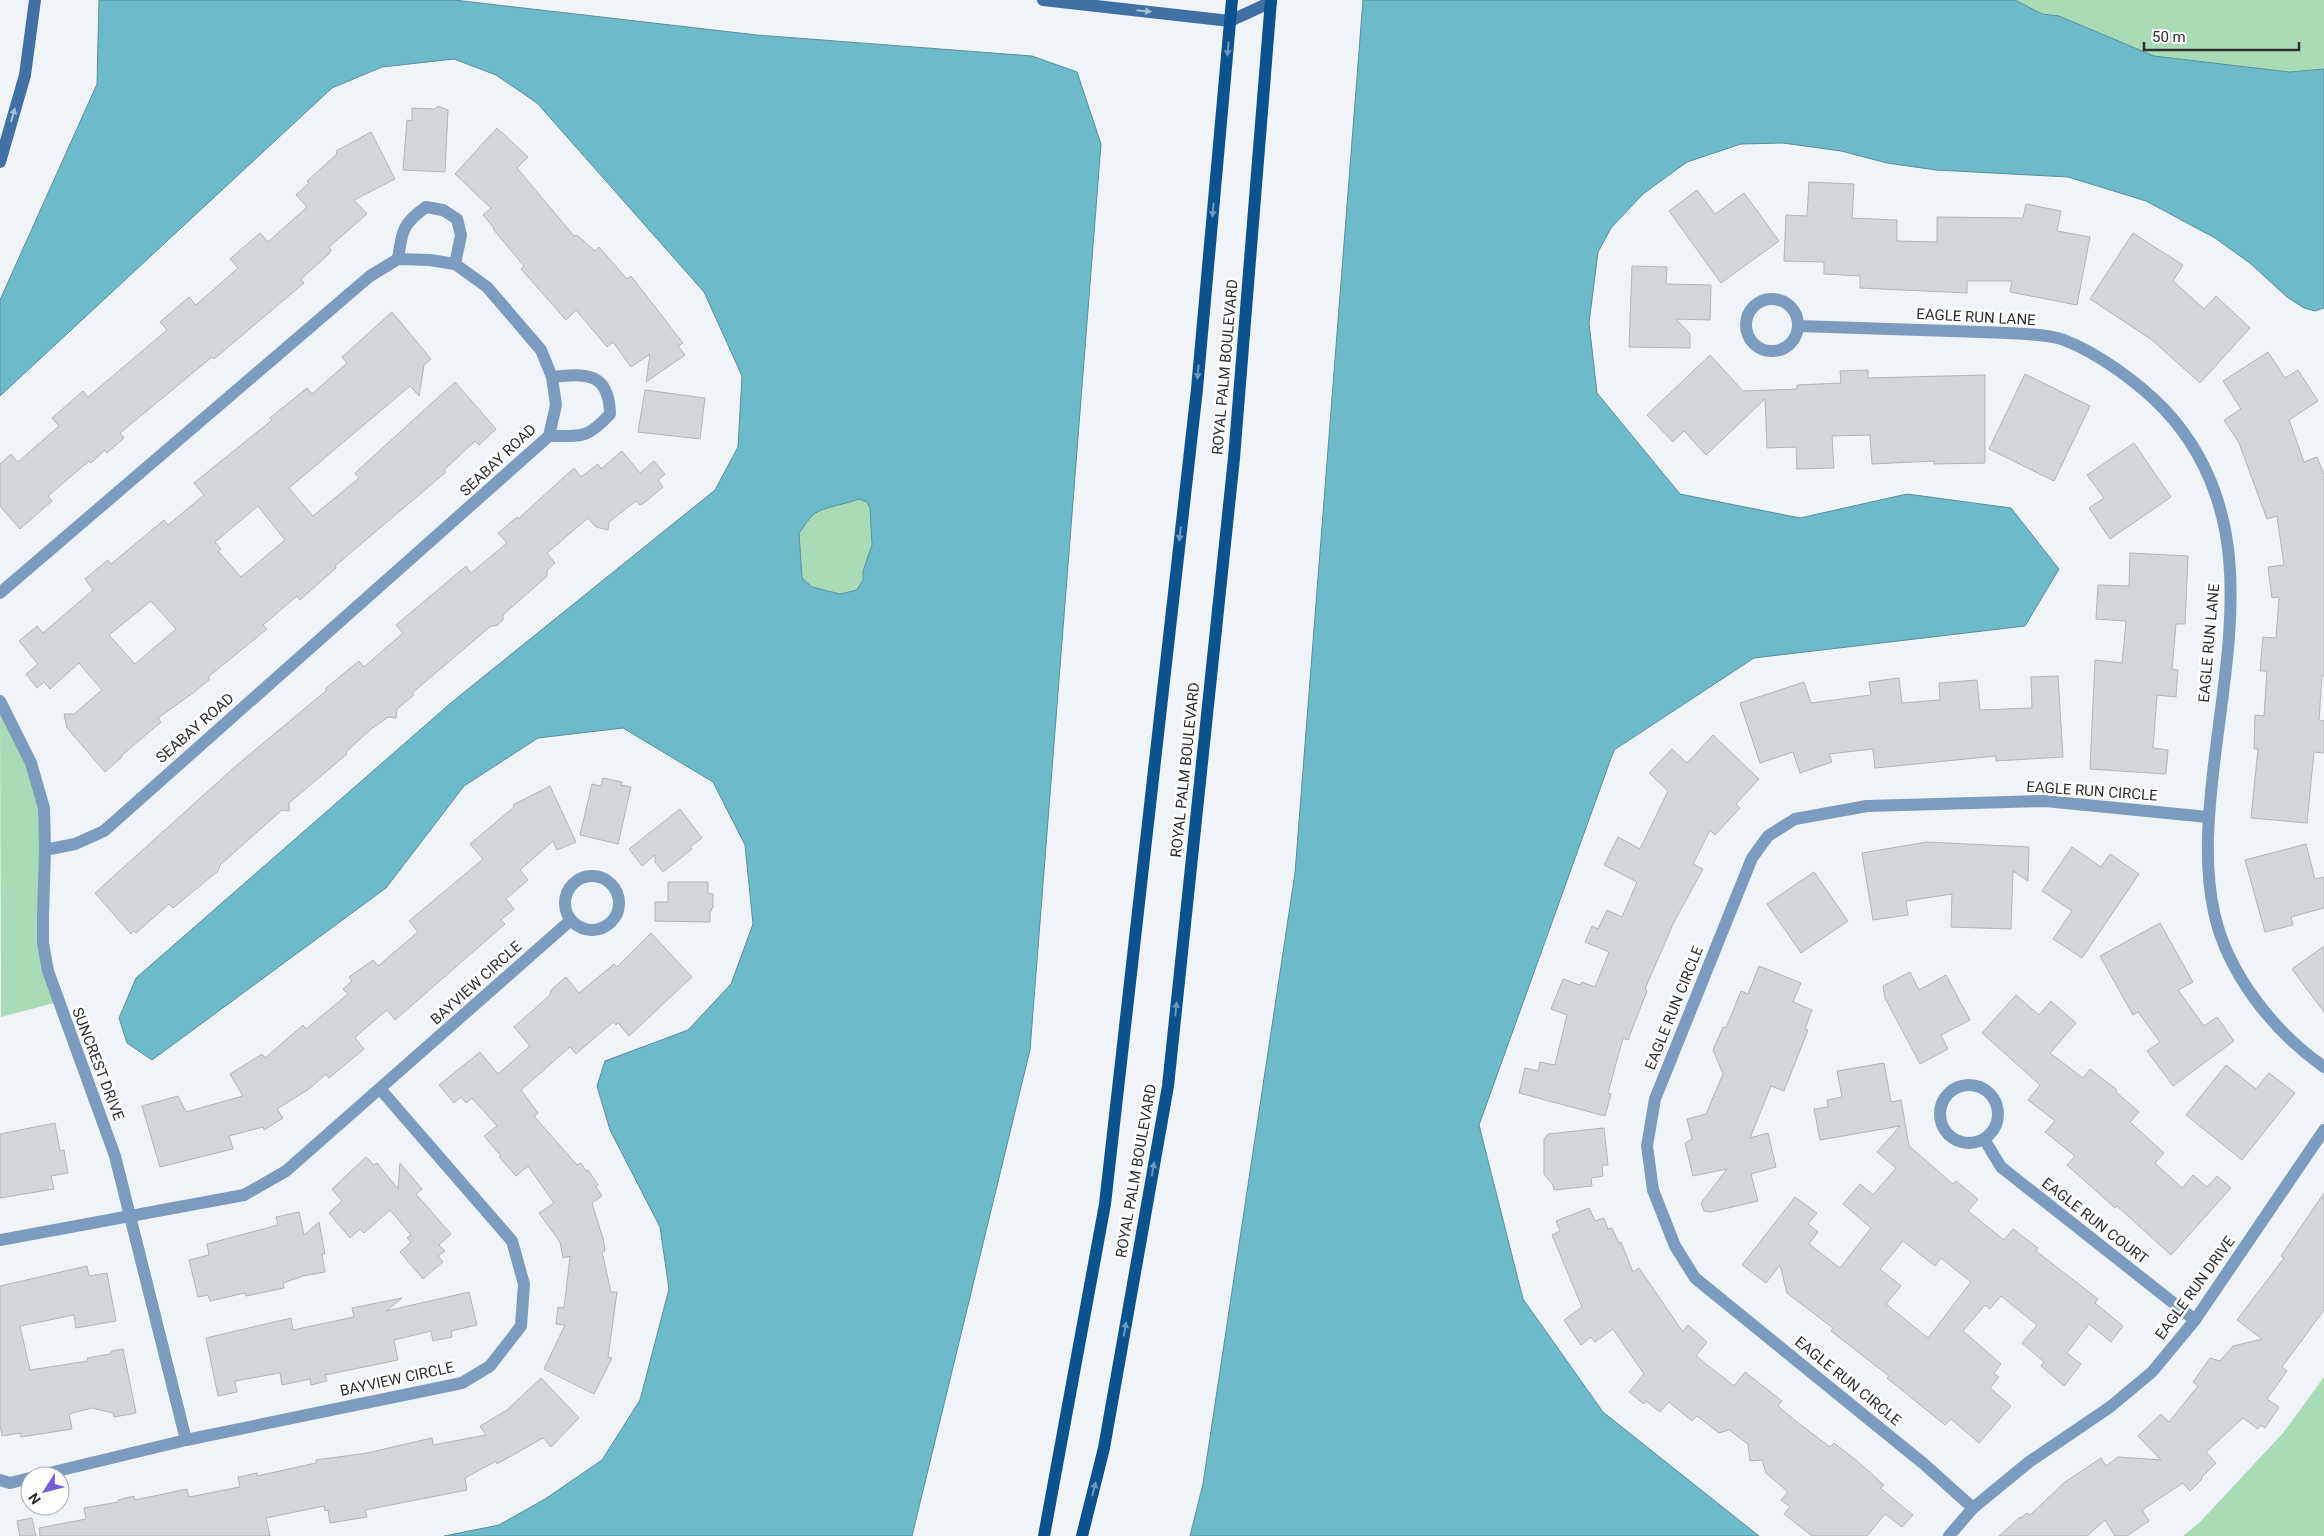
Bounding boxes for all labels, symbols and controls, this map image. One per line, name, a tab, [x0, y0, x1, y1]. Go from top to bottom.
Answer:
one-way arrow	[1136, 7, 1152, 15]
scale bar	[2144, 20, 2299, 52]
text: 50 m	[2152, 28, 2186, 46]
one-way arrow	[1223, 41, 1231, 57]
one-way arrow	[10, 108, 18, 123]
one-way arrow	[1209, 203, 1217, 219]
street label: ROYAL PALM BOULEVARD	[1208, 278, 1242, 456]
street label: EAGLE RUN LANE	[1916, 305, 2037, 329]
one-way arrow	[1194, 365, 1202, 381]
street label: SEABAY ROAD	[456, 420, 540, 500]
one-way arrow	[1176, 526, 1184, 542]
street label: EAGLE RUN LANE	[2195, 582, 2223, 703]
street label: ROYAL PALM BOULEVARD	[1167, 681, 1203, 859]
street label: SEABAY ROAD	[152, 689, 238, 767]
street label: EAGLE RUN CIRCLE	[2026, 777, 2159, 805]
street label: BAYVIEW CIRCLE	[427, 937, 526, 1029]
street label: EAGLE RUN CIRCLE	[1641, 943, 1707, 1072]
one-way arrow	[1172, 1000, 1180, 1016]
street label: SUNCREST DRIVE	[68, 1005, 128, 1123]
street label: ROYAL PALM BOULEVARD	[1112, 1083, 1160, 1259]
one-way arrow	[1150, 1161, 1158, 1177]
street label: EAGLE RUN COURT	[2038, 1174, 2152, 1268]
street label: EAGLE RUN DRIVE	[2151, 1232, 2239, 1343]
one-way arrow	[1121, 1321, 1129, 1337]
street label: EAGLE RUN CIRCLE	[1791, 1333, 1905, 1430]
street label: BAYVIEW CIRCLE	[338, 1358, 456, 1400]
north arrow	[20, 1466, 70, 1516]
one-way arrow	[1090, 1481, 1098, 1496]
text: N	[25, 1490, 44, 1507]

